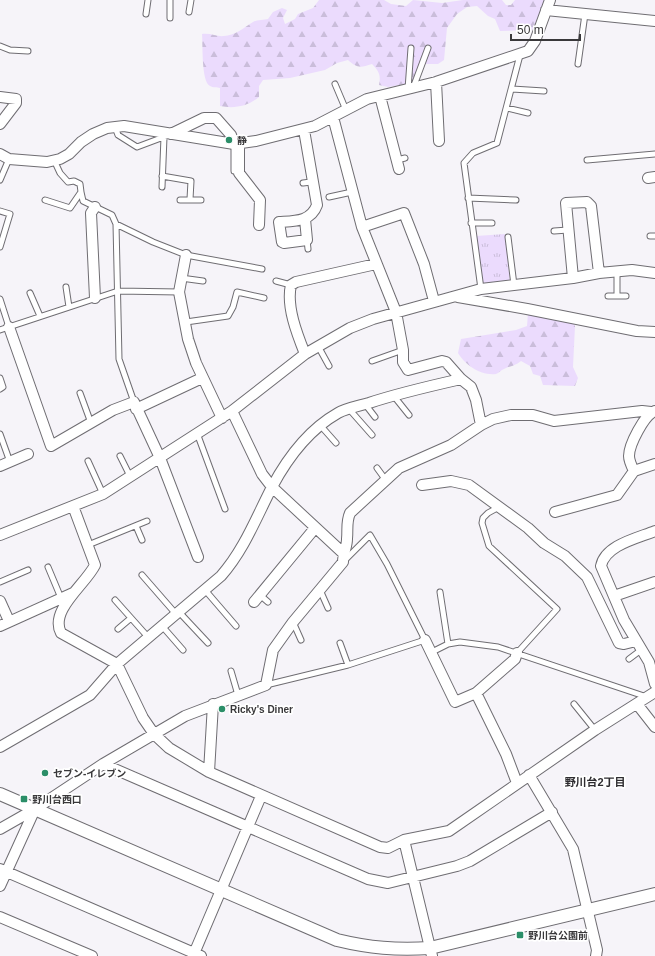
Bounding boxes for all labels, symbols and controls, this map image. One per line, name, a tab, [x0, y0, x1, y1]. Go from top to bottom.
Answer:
scale bar	[511, 16, 580, 42]
text: 50 m	[517, 23, 544, 37]
marker: 静	[224, 135, 234, 145]
place label: 静	[237, 135, 247, 146]
marker: Ricky's Diner	[217, 704, 227, 714]
place label: Ricky's Diner	[230, 704, 293, 715]
marker: セブン-イレブン	[40, 768, 50, 778]
place label: セブン-イレブン	[53, 768, 126, 779]
district label: 野川台2丁目	[564, 776, 626, 788]
marker: 野川台西口	[19, 794, 29, 804]
place label: 野川台西口	[32, 794, 82, 805]
marker: 野川台公園前	[515, 930, 525, 940]
place label: 野川台公園前	[528, 930, 588, 941]

